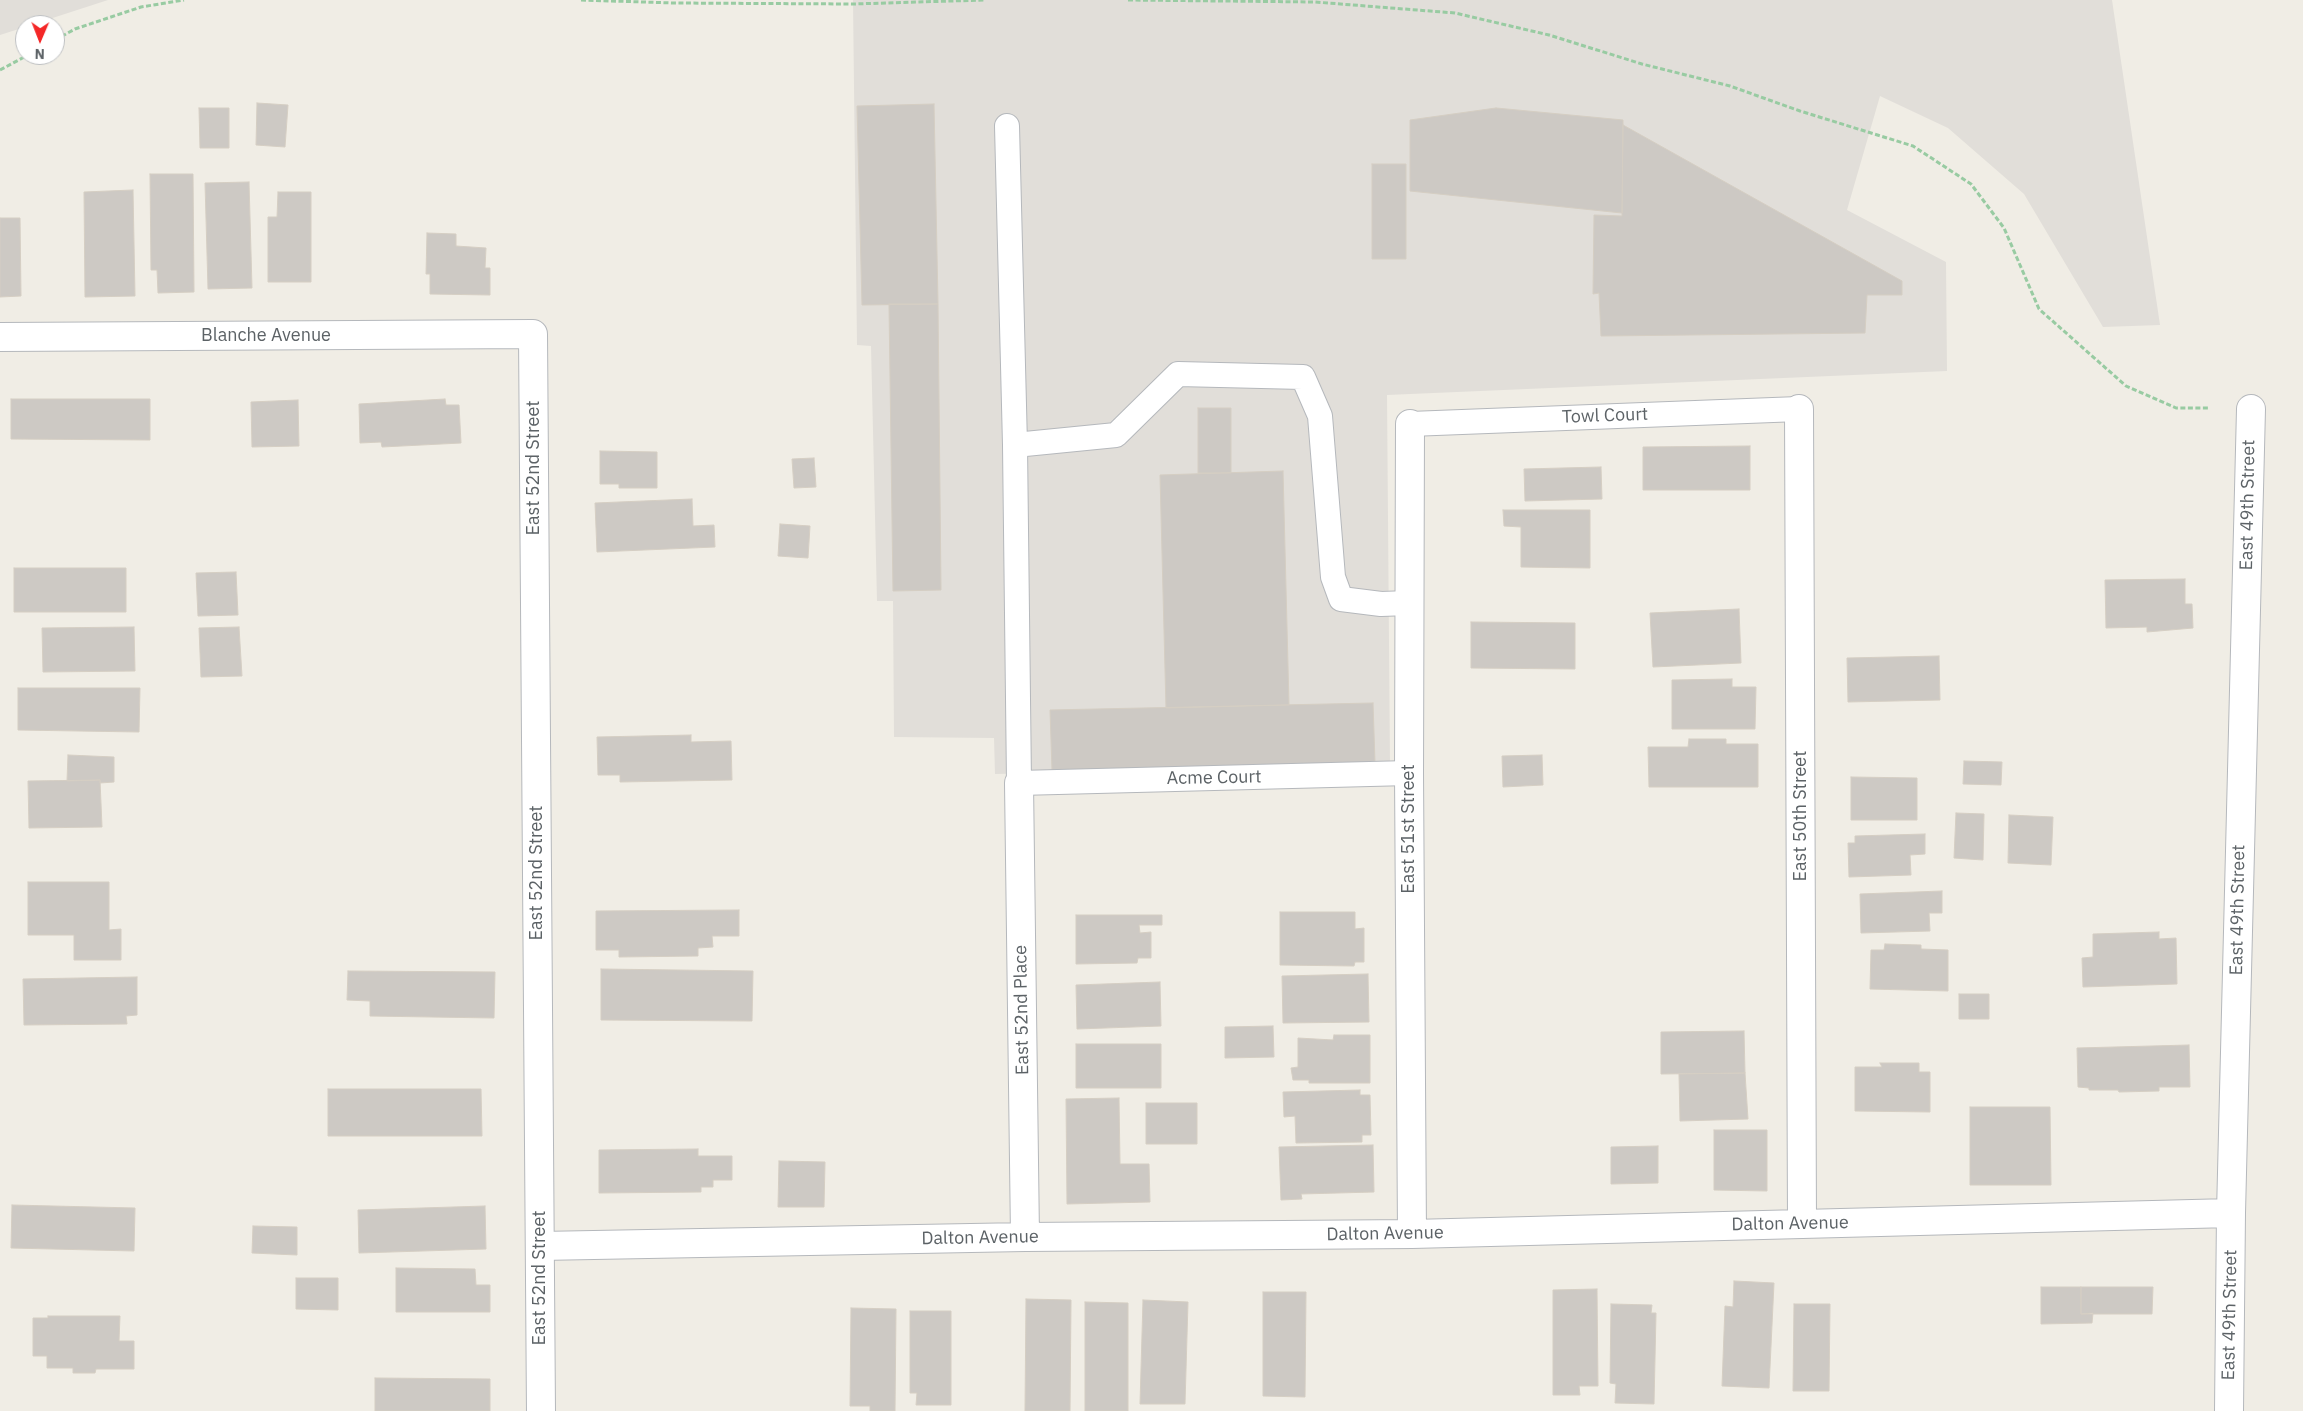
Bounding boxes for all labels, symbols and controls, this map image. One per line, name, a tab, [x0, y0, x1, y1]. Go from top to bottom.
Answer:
north arrow	[15, 15, 65, 65]
text: N	[35, 45, 45, 63]
street label: Blanche Avenue	[201, 325, 331, 347]
street label: East 52nd Street	[523, 400, 545, 536]
street label: Towl Court	[1561, 404, 1649, 428]
street label: East 49th Street	[2236, 439, 2260, 571]
street label: East 50th Street	[1790, 750, 1812, 882]
street label: East 51st Street	[1398, 764, 1420, 894]
street label: Acme Court	[1166, 766, 1262, 790]
street label: East 52nd Street	[526, 805, 548, 941]
street label: East 49th Street	[2226, 844, 2250, 976]
street label: East 52nd Place	[1010, 945, 1034, 1075]
street label: East 52nd Street	[529, 1210, 551, 1346]
street label: Dalton Avenue	[1731, 1212, 1849, 1236]
street label: Dalton Avenue	[1326, 1222, 1444, 1246]
street label: Dalton Avenue	[921, 1226, 1039, 1250]
street label: East 49th Street	[2218, 1249, 2242, 1381]

